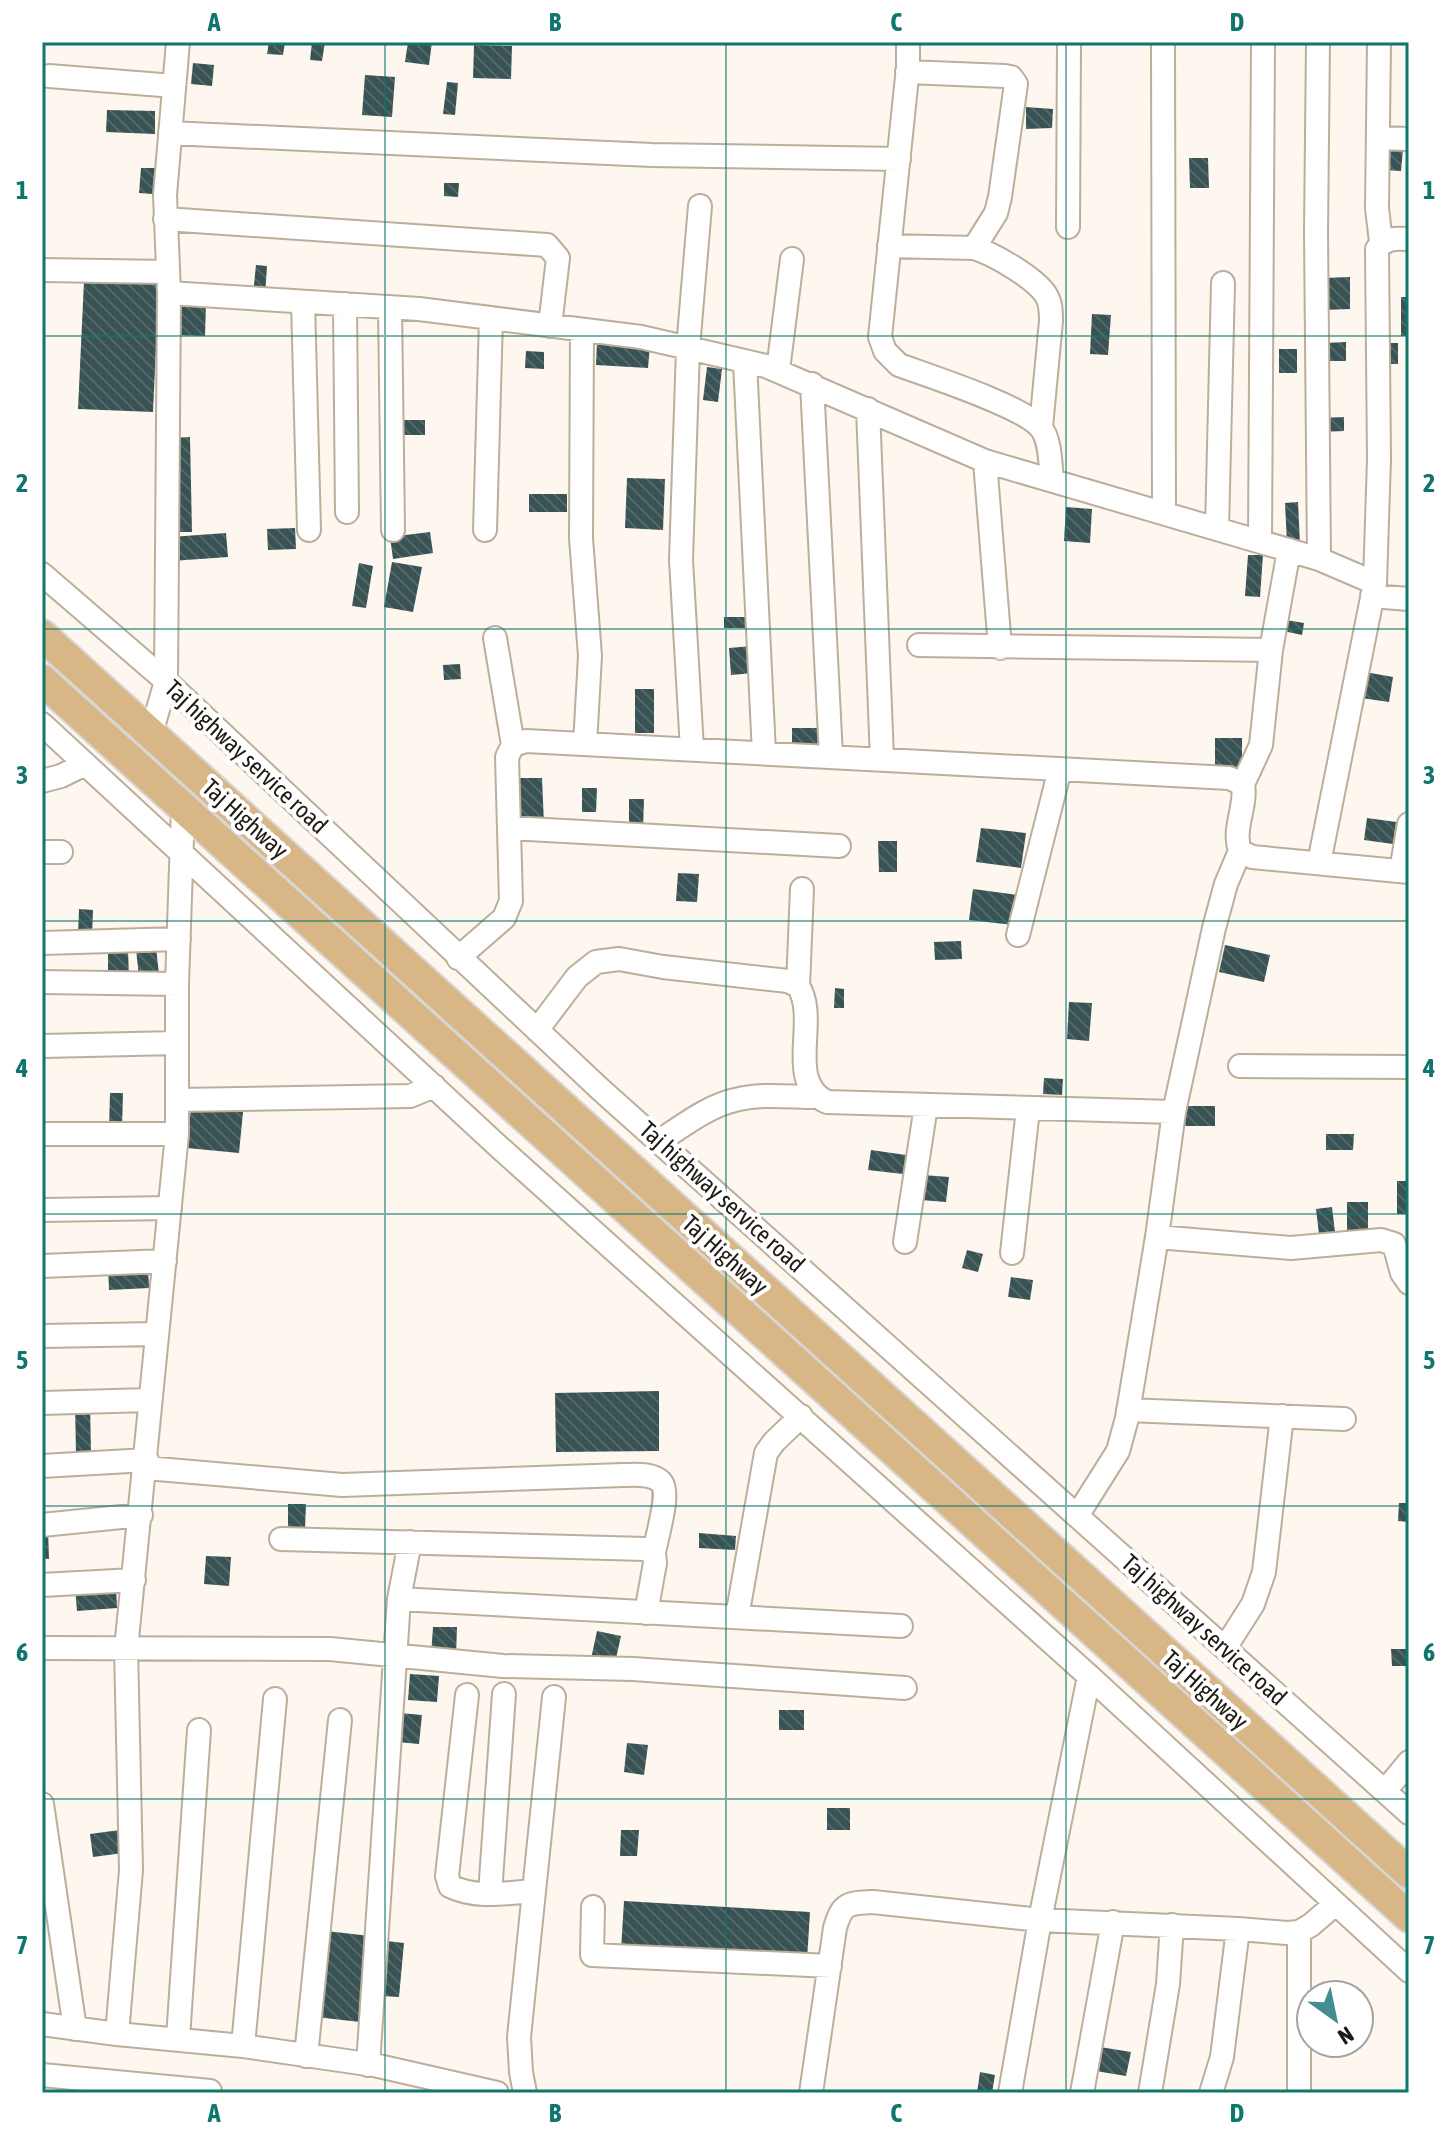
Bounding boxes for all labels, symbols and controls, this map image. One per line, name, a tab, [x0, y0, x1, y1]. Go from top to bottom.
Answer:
text: A	[207, 7, 221, 37]
text: B	[549, 7, 562, 37]
text: C	[890, 7, 902, 37]
text: D	[1230, 7, 1244, 37]
text: 1	[16, 175, 28, 205]
text: 1	[1423, 175, 1435, 205]
text: 2	[16, 468, 28, 498]
text: 2	[1423, 468, 1435, 498]
street label: Taj highway service road	[160, 674, 333, 839]
text: 3	[16, 760, 28, 790]
text: 3	[1423, 760, 1435, 790]
street label: Taj Highway	[197, 773, 294, 864]
text: 4	[15, 1053, 28, 1083]
text: 4	[1422, 1053, 1435, 1083]
street label: Taj highway service road	[634, 1116, 810, 1278]
street label: Taj Highway	[677, 1209, 774, 1300]
text: 5	[16, 1345, 28, 1375]
text: 5	[1423, 1345, 1435, 1375]
street label: Taj highway service road	[1116, 1549, 1292, 1711]
text: 6	[16, 1637, 28, 1667]
text: 6	[1423, 1637, 1435, 1667]
street label: Taj Highway	[1157, 1644, 1254, 1735]
text: 7	[16, 1930, 28, 1960]
text: 7	[1423, 1930, 1435, 1960]
north arrow	[1295, 1979, 1375, 2059]
text: N	[1333, 2021, 1358, 2050]
text: A	[207, 2098, 221, 2128]
text: B	[549, 2098, 562, 2128]
text: C	[890, 2098, 902, 2128]
text: D	[1230, 2098, 1244, 2128]

